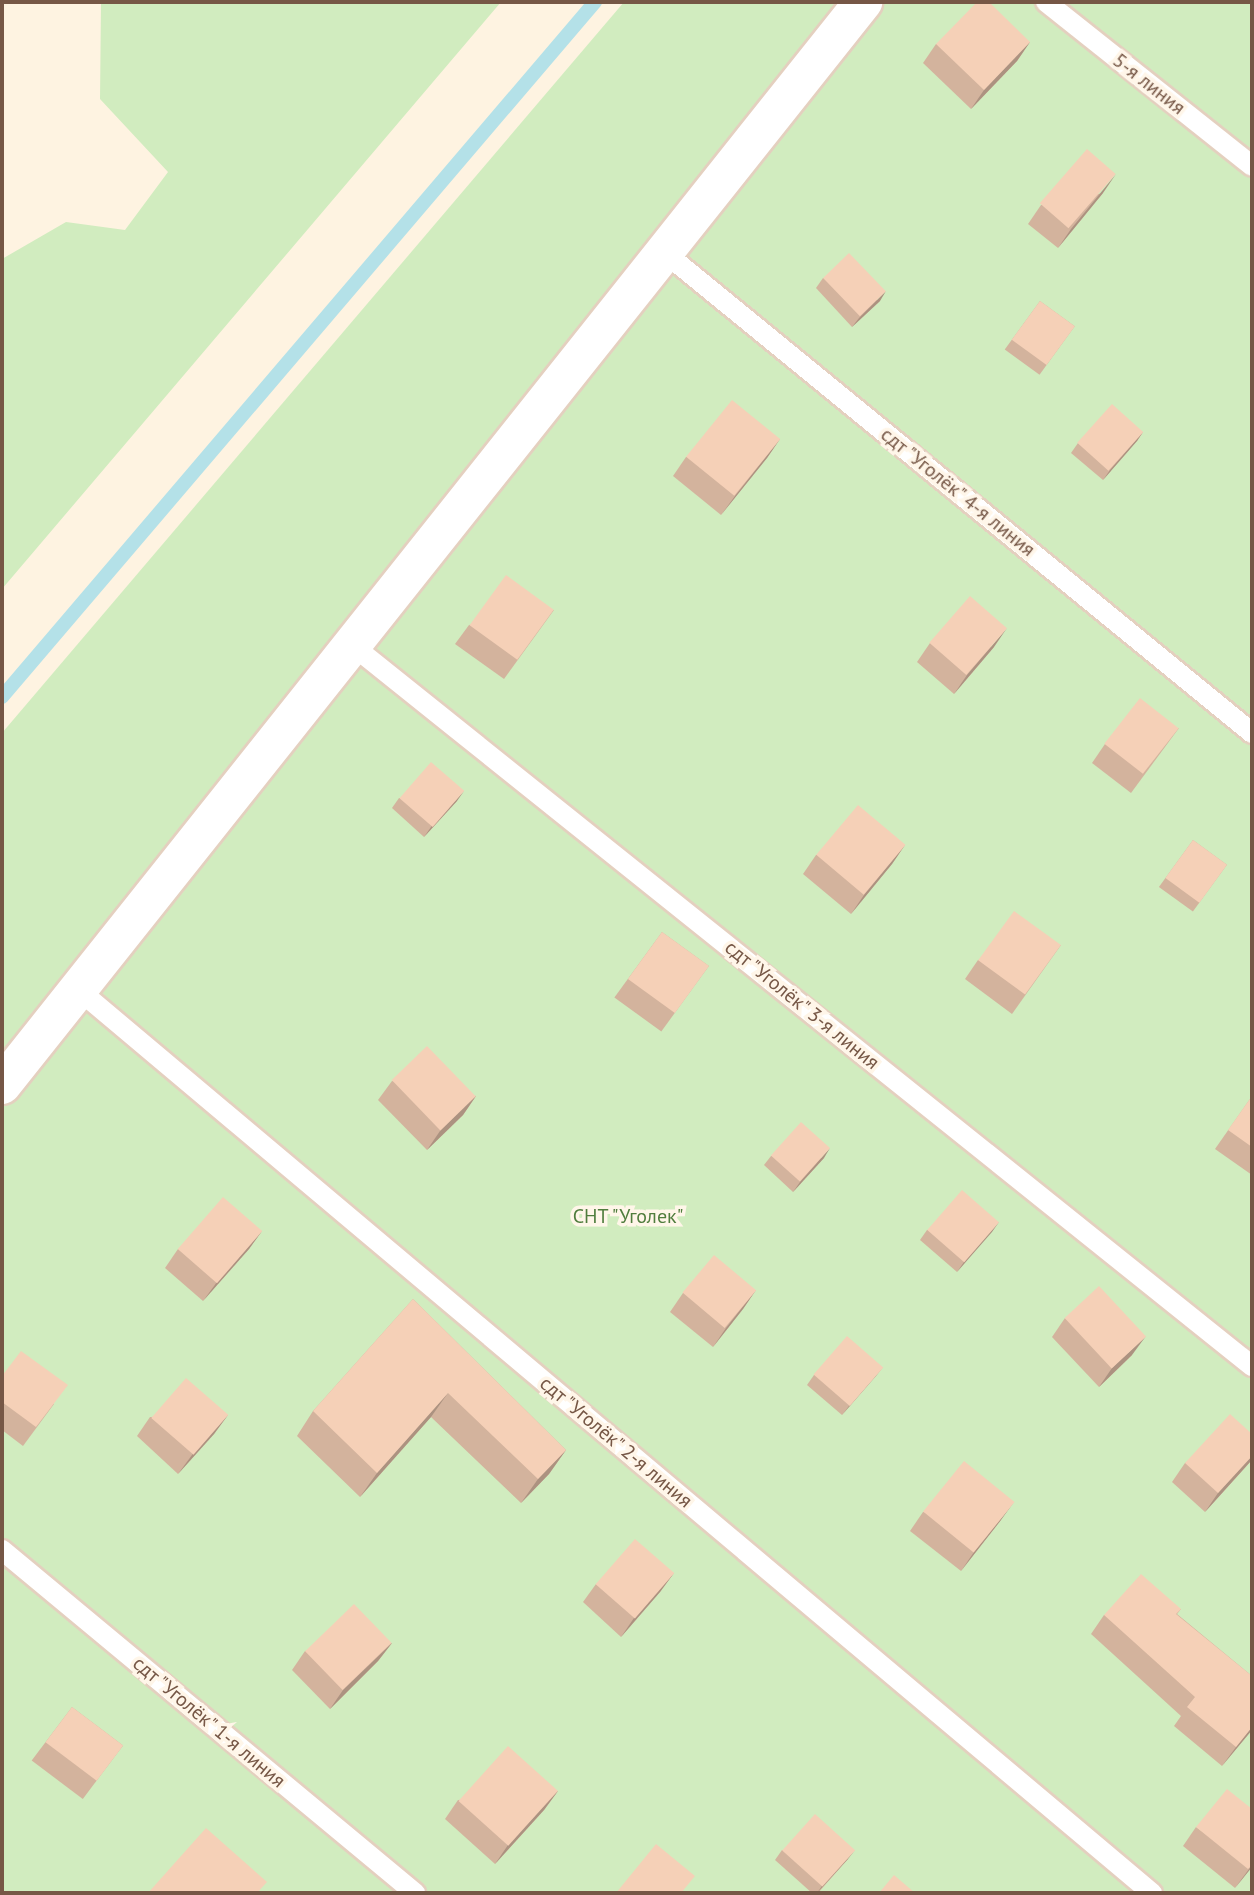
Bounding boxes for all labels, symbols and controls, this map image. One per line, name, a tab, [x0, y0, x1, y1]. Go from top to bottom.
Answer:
street label: 5-я линия	[1108, 48, 1190, 120]
street label: сдт "Уголёк" 4-я линия	[875, 421, 1041, 563]
street label: сдт "Уголёк" 3-я линия	[719, 934, 885, 1076]
park label: СНТ "Уголек"	[572, 1204, 684, 1228]
street label: сдт "Уголёк" 2-я линия	[534, 1370, 698, 1514]
street label: сдт "Уголёк" 1-я линия	[127, 1650, 291, 1794]

